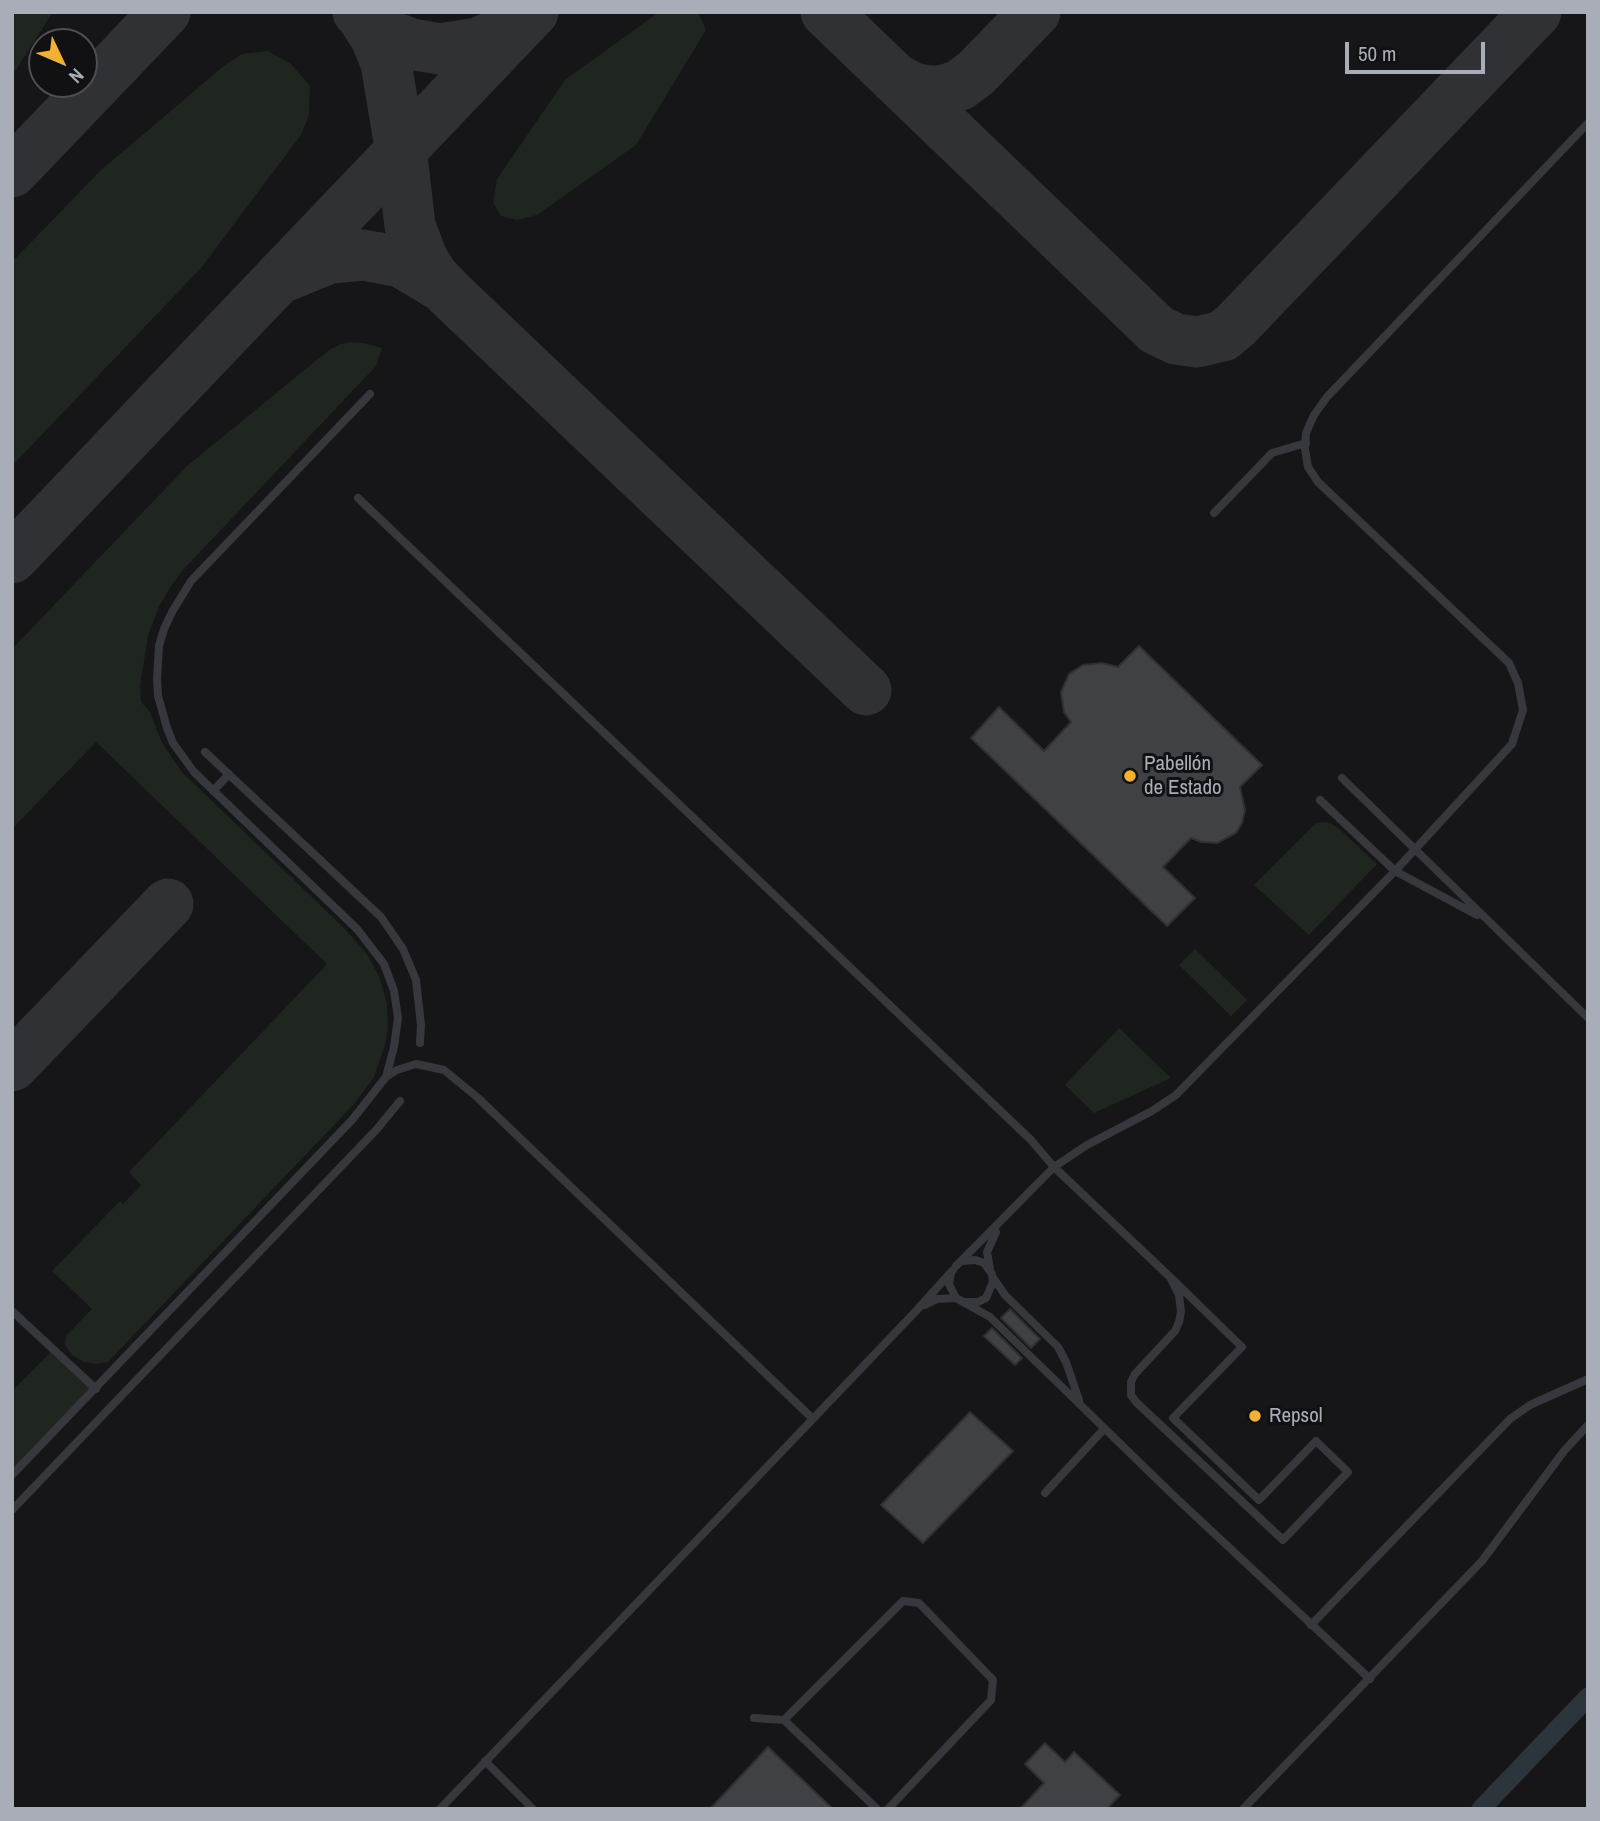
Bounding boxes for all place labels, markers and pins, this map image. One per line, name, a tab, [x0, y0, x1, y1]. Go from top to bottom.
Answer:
place label: Pabellón de Estado	[1144, 751, 1222, 801]
marker: Pabellón de Estado	[1122, 768, 1138, 784]
place label: Repsol	[1269, 1403, 1323, 1429]
marker: Repsol	[1247, 1408, 1263, 1424]

